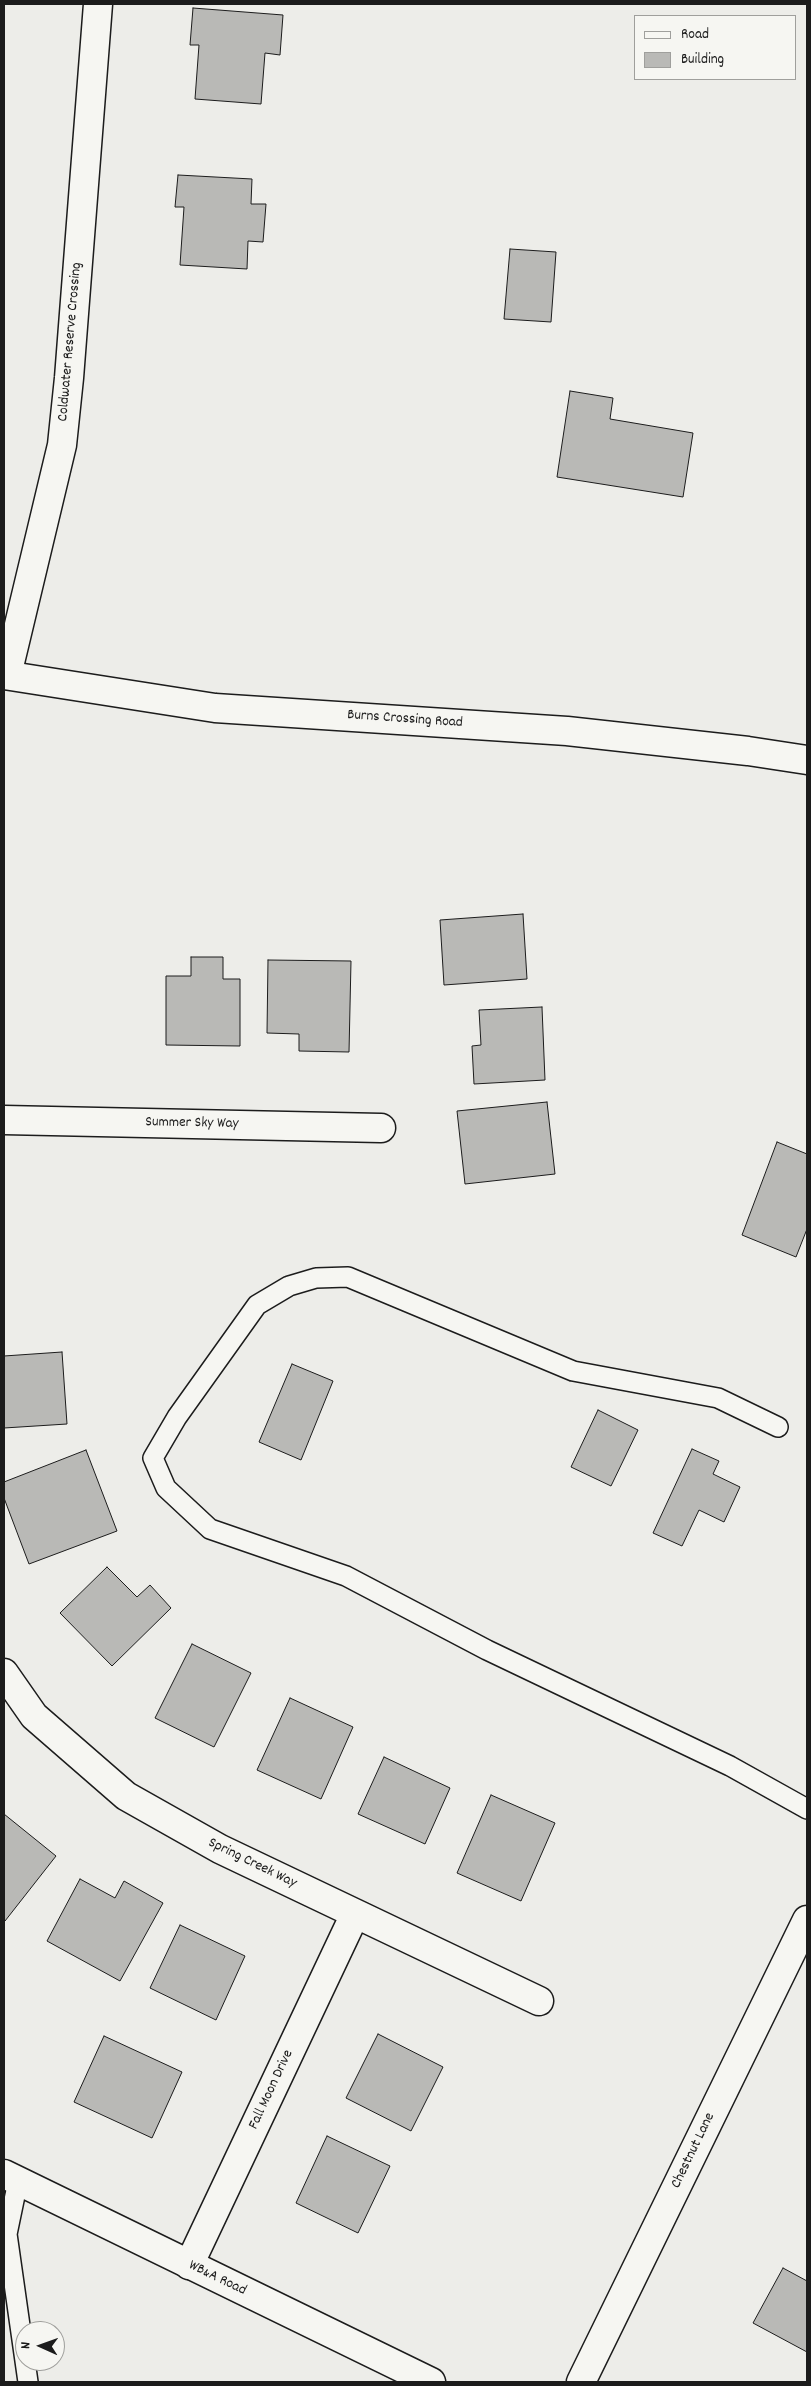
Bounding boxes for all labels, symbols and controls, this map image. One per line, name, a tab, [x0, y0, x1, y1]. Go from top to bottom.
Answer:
legend	[634, 15, 796, 80]
text: Road	[681, 24, 709, 46]
text: Building	[681, 49, 724, 71]
street label: Coldwater Reserve Crossing	[55, 262, 87, 422]
street label: Burns Crossing Road	[347, 707, 463, 733]
street label: Summer Sky Way	[145, 1114, 239, 1134]
street label: Spring Creek Way	[205, 1835, 299, 1893]
street label: Fall Moon Drive	[246, 2047, 298, 2133]
street label: Chestnut Lane	[668, 2110, 720, 2192]
street label: WB&A Road	[185, 2257, 249, 2301]
north arrow	[15, 2321, 65, 2371]
text: N	[16, 2342, 36, 2349]

